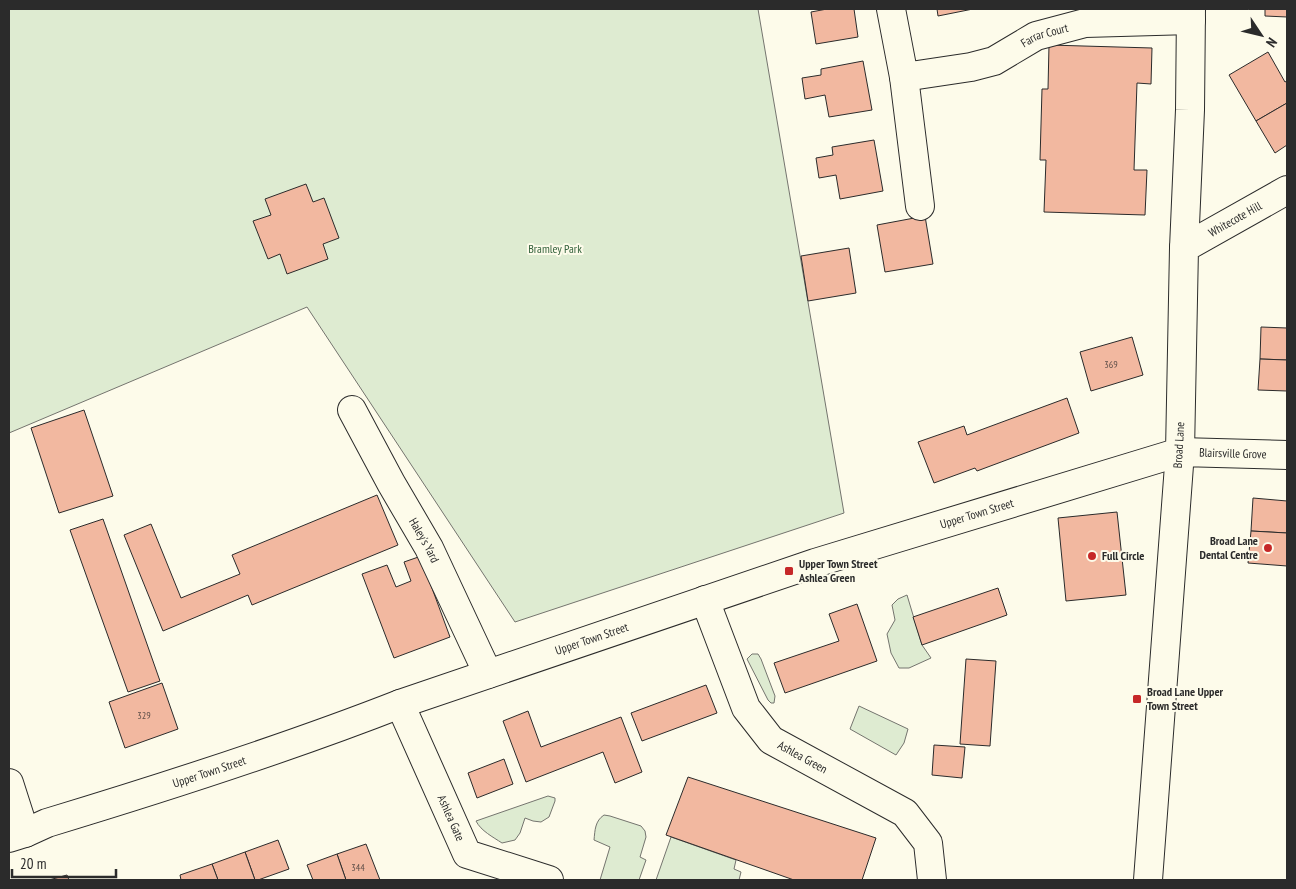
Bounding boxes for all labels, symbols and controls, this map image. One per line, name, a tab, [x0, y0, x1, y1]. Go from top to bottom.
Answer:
north arrow	[1236, 10, 1286, 60]
street label: Farrar Court	[1018, 20, 1070, 50]
text: N	[1262, 34, 1281, 51]
street label: Whitecote Hill	[1206, 198, 1264, 240]
park label: Bramley Park	[528, 241, 582, 256]
house number: 369	[1104, 358, 1118, 371]
street label: Broad Lane	[1170, 421, 1187, 469]
street label: Blairsville Grove	[1199, 445, 1267, 461]
street label: Upper Town Street	[938, 495, 1016, 532]
street label: Haley's Yard	[406, 515, 443, 565]
place label: Broad Lane Dental Centre	[1200, 533, 1258, 562]
marker: Broad Lane Dental Centre	[1262, 542, 1274, 554]
place label: Full Circle	[1102, 548, 1144, 563]
marker: Full Circle	[1086, 550, 1098, 562]
place label: Upper Town Street Ashlea Green	[798, 556, 878, 585]
marker: Upper Town Street Ashlea Green	[783, 565, 795, 577]
street label: Upper Town Street	[553, 619, 631, 658]
place label: Broad Lane Upper Town Street	[1147, 684, 1224, 713]
marker: Broad Lane Upper Town Street	[1131, 693, 1143, 705]
house number: 329	[137, 709, 151, 722]
street label: Ashlea Green	[775, 737, 830, 776]
street label: Upper Town Street	[171, 752, 248, 791]
street label: Ashlea Gate	[435, 792, 468, 843]
scale bar	[12, 846, 116, 878]
text: 20 m	[20, 854, 46, 873]
house number: 344	[351, 861, 365, 874]

